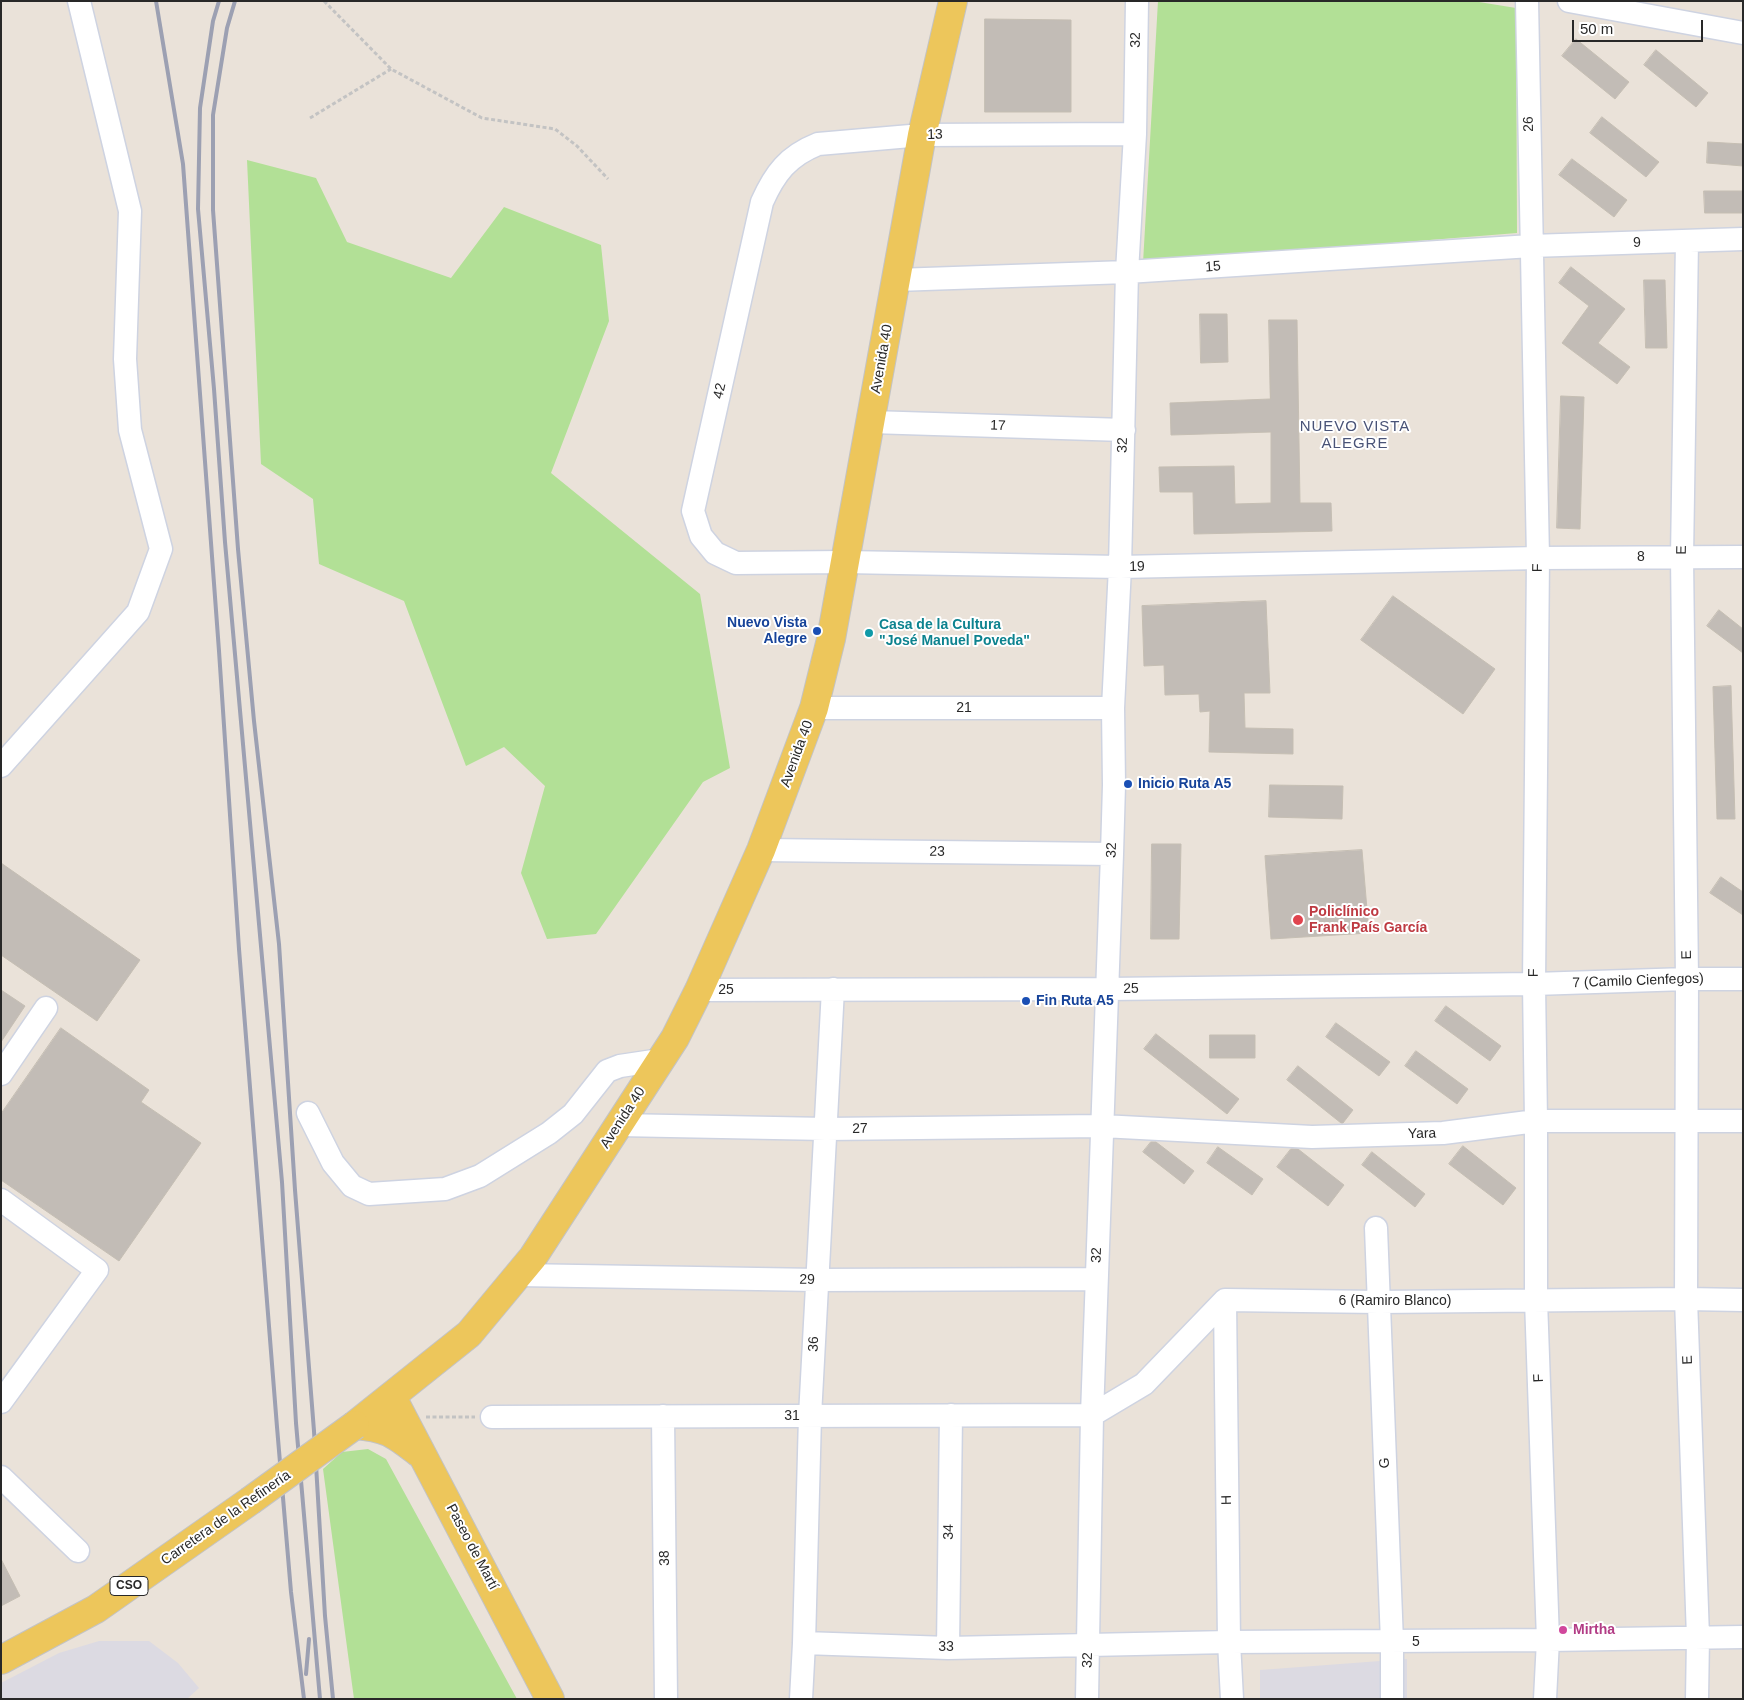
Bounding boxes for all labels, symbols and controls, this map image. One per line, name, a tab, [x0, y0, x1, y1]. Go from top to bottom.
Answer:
scale bar	[1574, 10, 1705, 42]
text: 50 m	[1580, 20, 1613, 37]
street label: 32	[1127, 32, 1145, 48]
street label: 26	[1520, 116, 1538, 132]
street label: 13	[927, 126, 943, 144]
street label: 9	[1633, 234, 1641, 252]
street label: 15	[1205, 258, 1221, 276]
street label: Avenida 40	[868, 323, 896, 395]
street label: 42	[710, 382, 730, 400]
street label: 17	[990, 417, 1006, 435]
district label: NUEVO VISTA ALEGRE	[1298, 418, 1412, 453]
street label: 32	[1114, 437, 1132, 453]
street label: E	[1674, 545, 1690, 555]
street label: 8	[1637, 549, 1645, 565]
street label: 19	[1129, 558, 1145, 576]
street label: F	[1530, 564, 1546, 572]
place label: Nuevo Vista Alegre	[727, 615, 807, 648]
place label: Casa de la Cultura "José Manuel Poveda"	[879, 617, 1030, 650]
marker: Nuevo Vista Alegre	[811, 625, 823, 637]
marker: Casa de la Cultura "José Manuel Poveda"	[863, 627, 875, 639]
street label: 21	[956, 700, 972, 716]
street label: Avenida 40	[777, 718, 817, 790]
place label: Inicio Ruta A5	[1138, 776, 1231, 792]
marker: Inicio Ruta A5	[1122, 778, 1134, 790]
street label: 32	[1103, 842, 1121, 858]
street label: 23	[929, 843, 945, 861]
place label: Policlínico Frank País García	[1309, 904, 1427, 936]
marker: Policlínico Frank País García	[1291, 913, 1305, 927]
street label: E	[1679, 950, 1695, 960]
street label: F	[1526, 969, 1542, 977]
street label: 7 (Camilo Cienfegos)	[1572, 970, 1704, 992]
street label: 25	[1123, 980, 1139, 998]
street label: 25	[718, 982, 734, 998]
place label: Fin Ruta A5	[1036, 993, 1114, 1009]
marker: Fin Ruta A5	[1020, 995, 1032, 1007]
street label: Avenida 40	[597, 1084, 649, 1152]
street label: 27	[852, 1120, 868, 1138]
street label: Yara	[1407, 1125, 1437, 1143]
street label: 32	[1088, 1247, 1106, 1263]
street label: 29	[799, 1271, 815, 1289]
street label: 6 (Ramiro Blanco)	[1339, 1293, 1451, 1309]
street label: 36	[805, 1336, 823, 1352]
street label: E	[1679, 1355, 1697, 1365]
street label: F	[1530, 1373, 1548, 1383]
street label: 31	[784, 1408, 800, 1424]
street label: G	[1376, 1457, 1394, 1469]
street label: Carretera de la Refinería	[158, 1467, 294, 1569]
street label: H	[1219, 1495, 1235, 1505]
street label: Paseo de Martí	[442, 1501, 502, 1593]
street label: 34	[940, 1524, 958, 1540]
street label: 38	[656, 1550, 674, 1566]
road number: CSO	[110, 1576, 148, 1595]
place label: Mirtha	[1573, 1622, 1615, 1638]
marker: Mirtha	[1557, 1624, 1569, 1636]
street label: 5	[1412, 1634, 1420, 1650]
street label: 33	[938, 1638, 954, 1656]
street label: 32	[1079, 1652, 1097, 1668]

